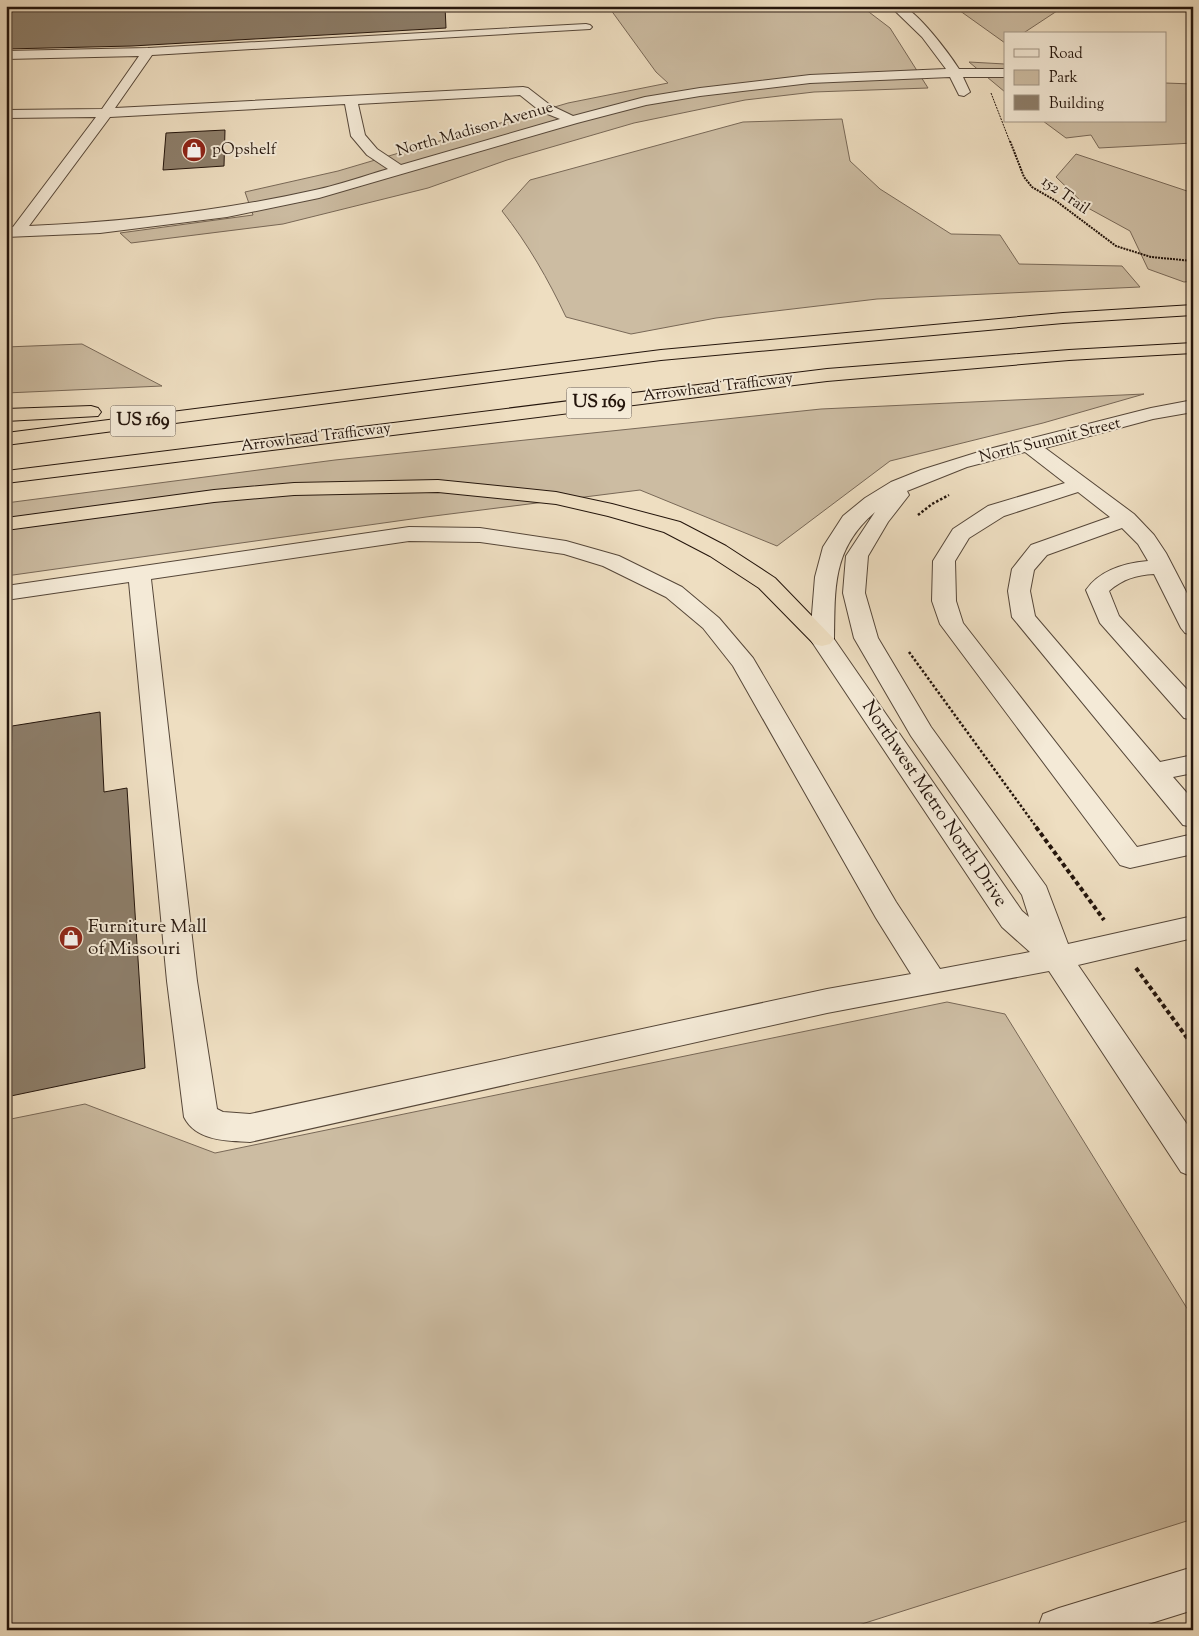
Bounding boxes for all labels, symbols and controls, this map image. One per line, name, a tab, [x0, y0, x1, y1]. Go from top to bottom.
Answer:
legend	[1004, 32, 1166, 122]
text: Road	[1049, 44, 1083, 65]
text: Park	[1049, 68, 1078, 89]
text: Building	[1049, 94, 1104, 115]
street label: North Madison Avenue	[394, 97, 556, 163]
shop icon: pOpshelf	[181, 137, 207, 163]
place label: pOpshelf	[212, 139, 278, 162]
street label: 152 Trail	[1036, 171, 1094, 221]
street label: Arrowhead Trafficway	[642, 367, 794, 409]
road number: US 169	[566, 388, 632, 418]
road number: US 169	[110, 406, 176, 436]
street label: North Summit Street	[977, 412, 1124, 470]
street label: Arrowhead Trafficway	[240, 417, 392, 459]
street label: Northwest Metro North Drive	[855, 695, 1014, 913]
place label: Furniture Mall of Missouri	[88, 914, 207, 963]
shop icon: Furniture Mall of Missouri	[58, 925, 84, 951]

